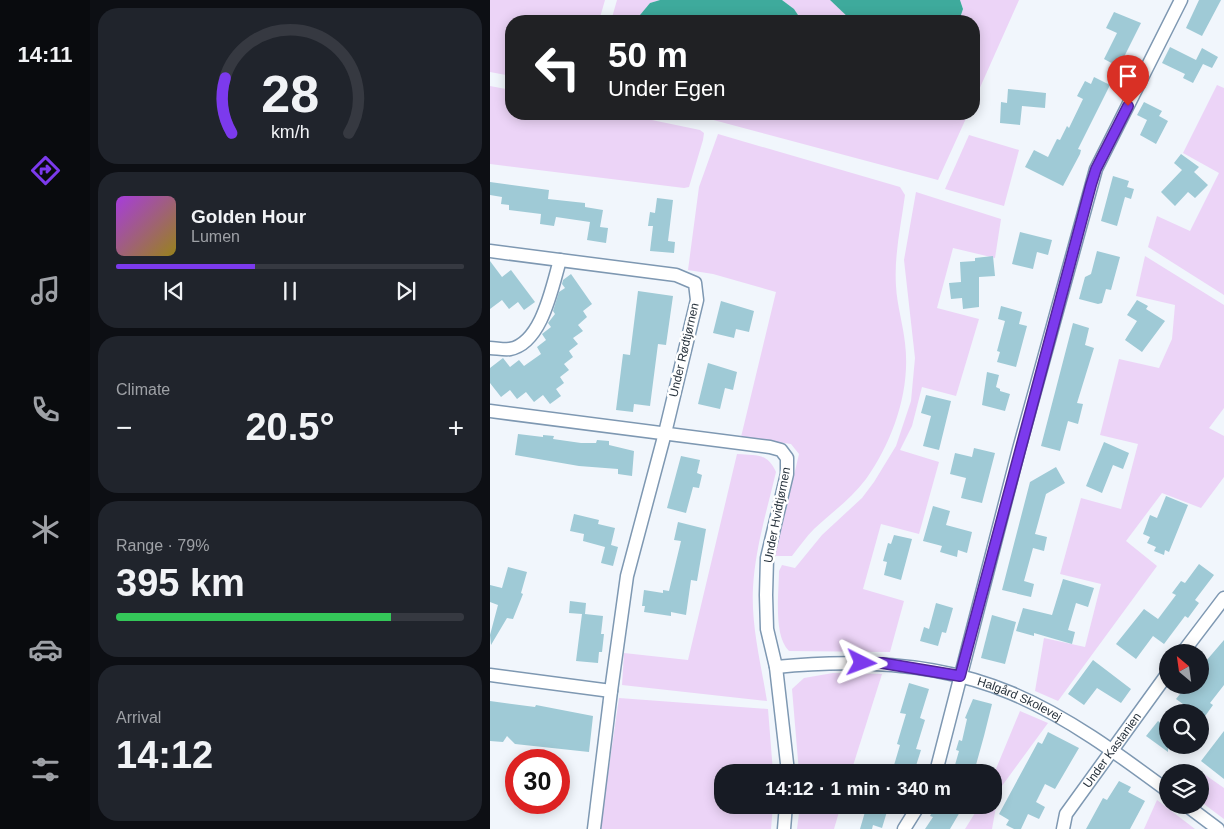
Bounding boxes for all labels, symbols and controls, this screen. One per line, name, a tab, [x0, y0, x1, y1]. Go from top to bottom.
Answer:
icon: left	[525, 35, 590, 100]
text: 50 m	[608, 35, 688, 74]
text: 14:11	[17, 42, 73, 67]
pin	[1107, 55, 1149, 106]
icon: arrive	[1114, 62, 1142, 90]
text: 28	[261, 65, 319, 123]
text: Under Egen	[608, 76, 725, 101]
text: km/h	[271, 122, 309, 142]
icon: directions	[28, 153, 63, 188]
text: Golden Hour	[191, 206, 306, 227]
text: Lumen	[191, 228, 240, 245]
icon: music	[28, 273, 63, 308]
icon: previous	[160, 277, 188, 305]
icon: pause	[276, 277, 304, 305]
icon: next	[392, 277, 420, 305]
street label: Under Rødtjørnen	[666, 302, 702, 398]
text: Climate	[116, 381, 170, 398]
icon: phone	[28, 392, 63, 427]
text: 20.5°	[245, 406, 335, 448]
text: −	[116, 412, 132, 443]
text: +	[448, 412, 464, 443]
street label: Under Hvidtjørnen	[761, 466, 793, 564]
icon: climate	[28, 512, 63, 547]
text: Range · 79%	[116, 537, 209, 554]
text: 395 km	[116, 562, 245, 604]
icon: car	[28, 632, 63, 667]
position arrow	[835, 636, 887, 688]
north arrow	[1159, 644, 1209, 694]
map controls	[1159, 644, 1209, 814]
street label: Halgård Skolevej	[976, 674, 1064, 724]
button: search	[1159, 704, 1209, 754]
text: Arrival	[116, 709, 161, 726]
street label: Under Kastanien	[1080, 710, 1144, 791]
text: 14:12	[116, 734, 213, 776]
speed limit sign: 30	[505, 749, 570, 814]
icon: filters	[28, 752, 63, 787]
button: layers	[1159, 764, 1209, 814]
text: 14:12 · 1 min · 340 m	[765, 778, 951, 799]

